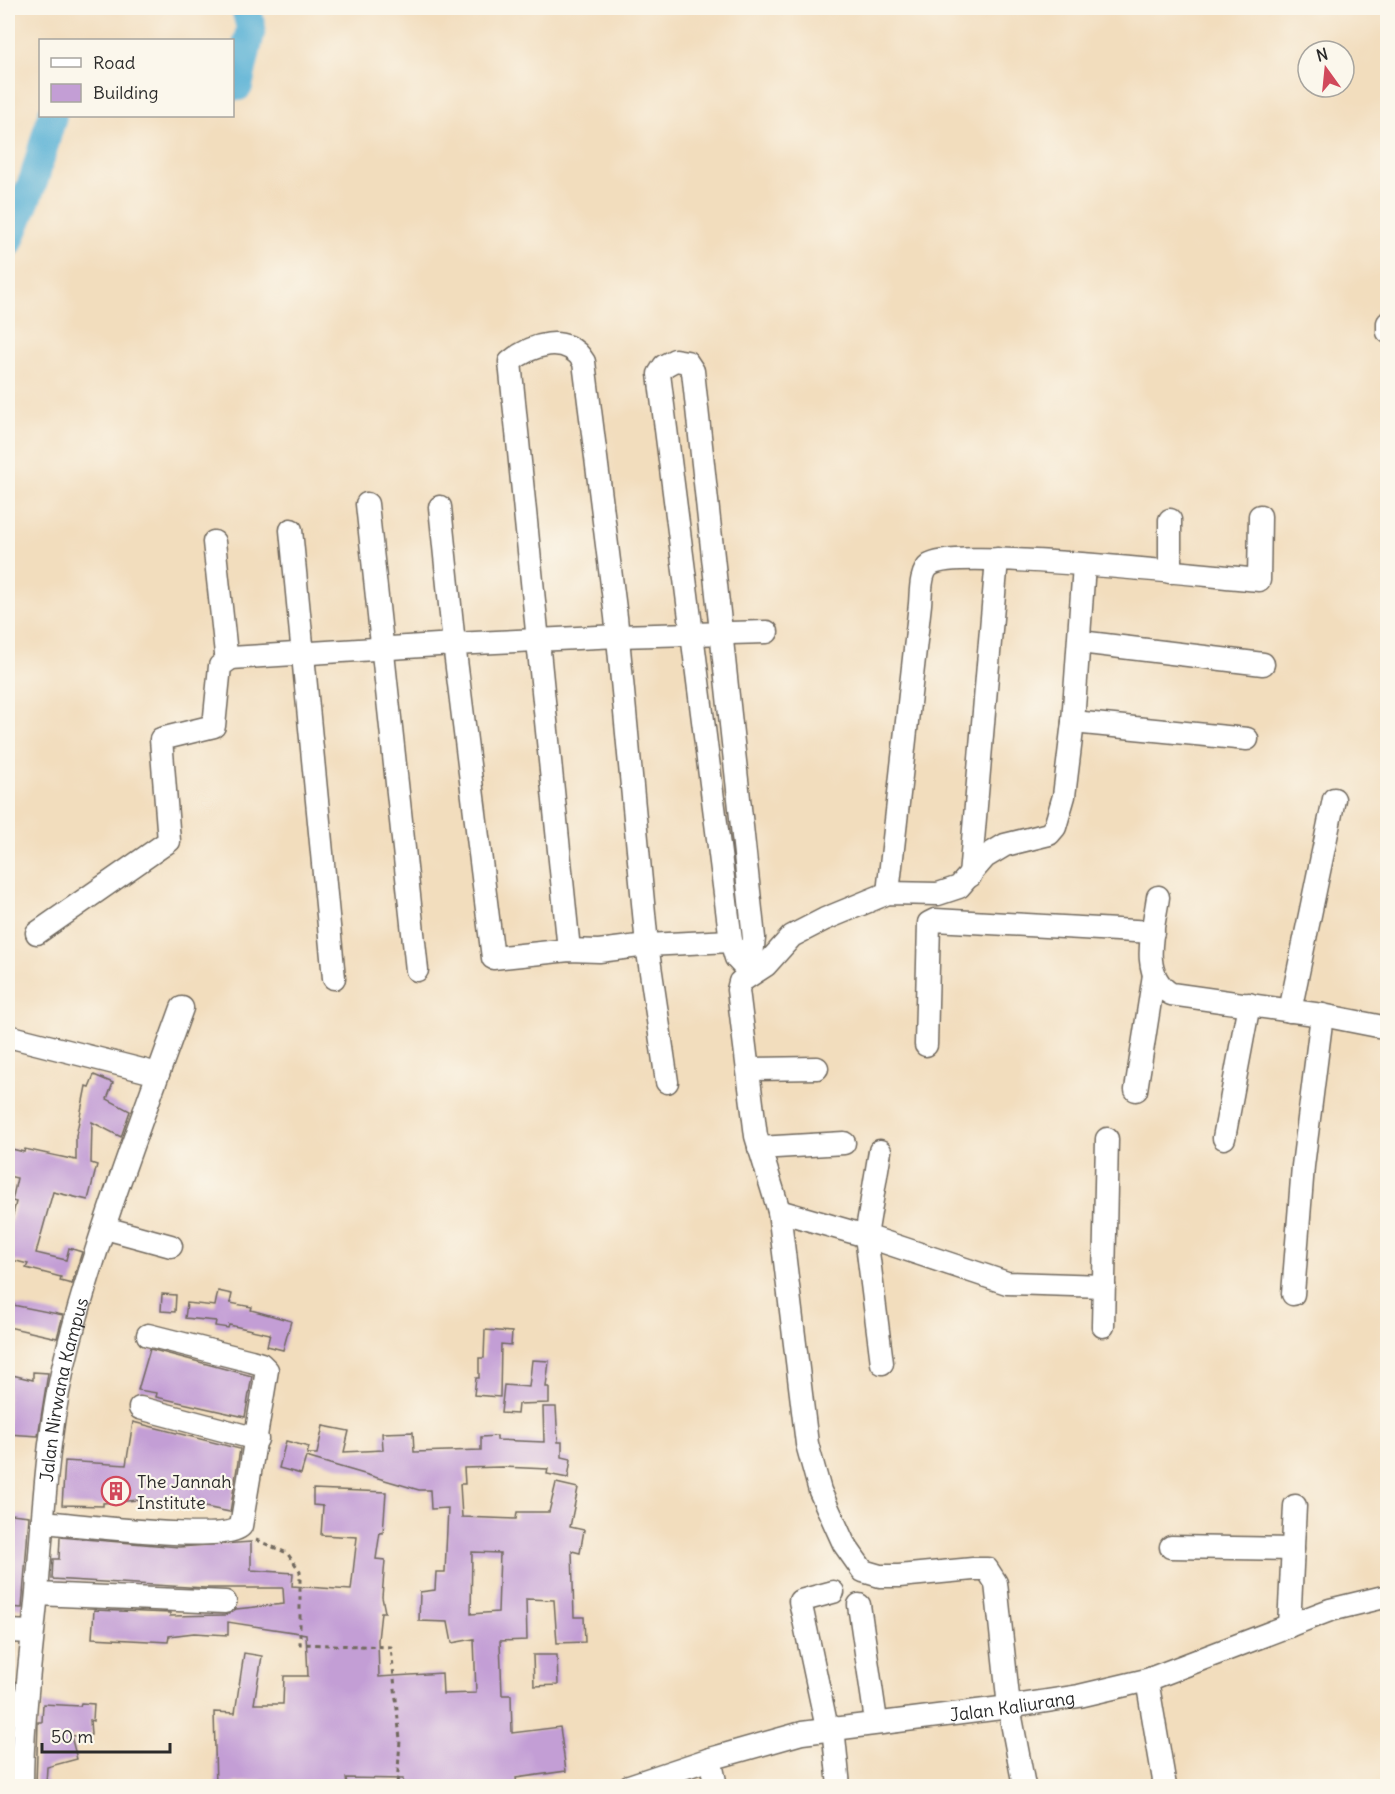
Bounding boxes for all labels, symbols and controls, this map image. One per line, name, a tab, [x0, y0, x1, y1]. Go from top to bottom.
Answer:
legend	[39, 39, 234, 117]
north arrow	[1296, 39, 1356, 99]
text: N	[1314, 43, 1330, 66]
text: Road	[93, 51, 136, 74]
text: Building	[93, 81, 158, 104]
street label: Jalan Nirwana Kampus	[34, 1295, 93, 1483]
place label: The Jannah Institute	[137, 1470, 232, 1514]
building icon: The Jannah Institute	[100, 1475, 132, 1507]
street label: Jalan Kaliurang	[948, 1685, 1077, 1726]
scale bar	[42, 1716, 170, 1754]
text: 50 m	[51, 1725, 93, 1748]

